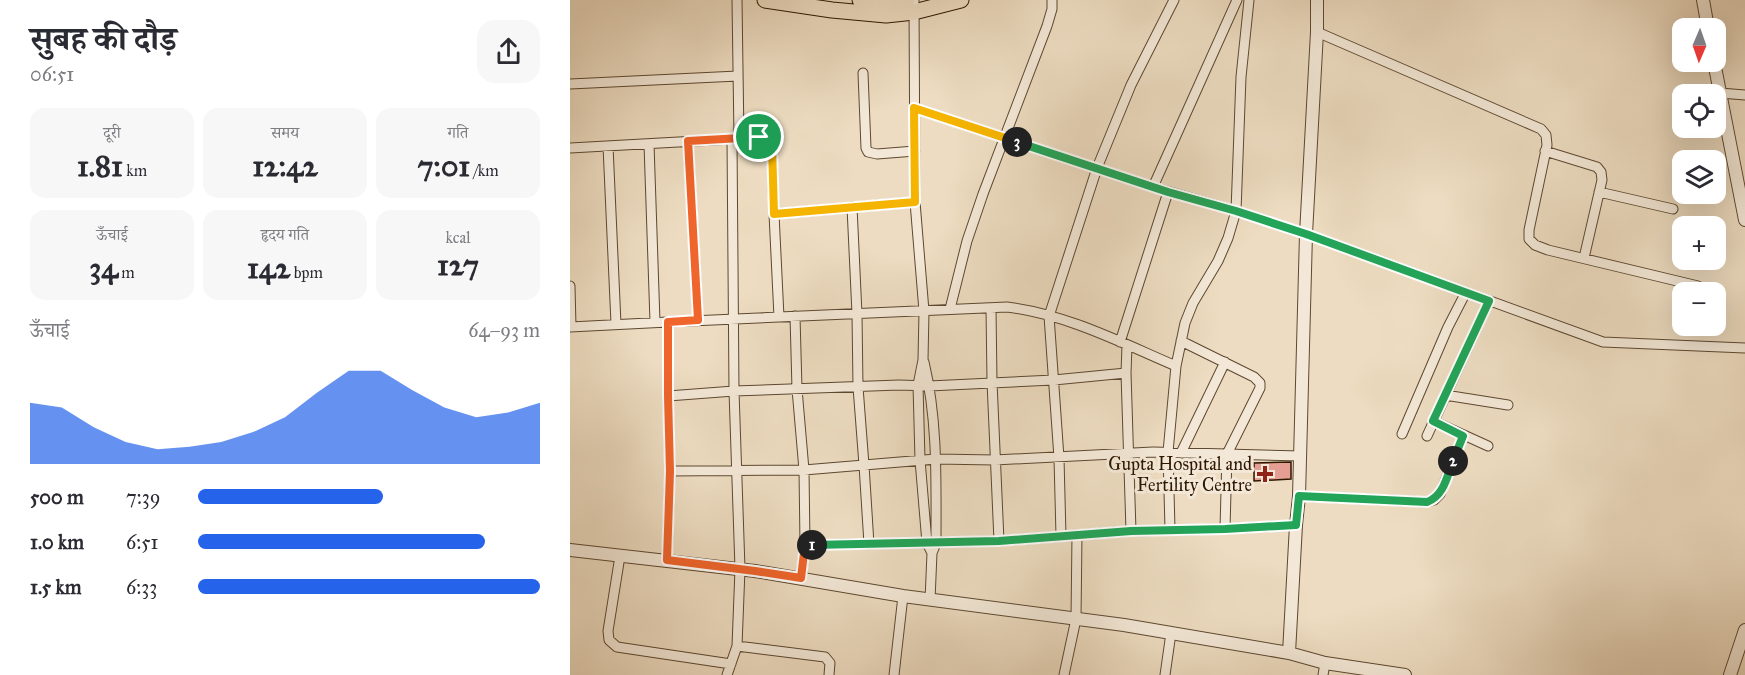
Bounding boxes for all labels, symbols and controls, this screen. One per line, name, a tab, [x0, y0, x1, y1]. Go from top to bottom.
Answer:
north arrow	[1672, 18, 1726, 72]
map controls	[1672, 18, 1726, 336]
text: सुबह की दौड़	[30, 19, 177, 59]
button: share	[477, 20, 540, 83]
text: 06:51	[30, 62, 74, 86]
button: locate	[1672, 84, 1726, 138]
pin	[733, 111, 784, 162]
icon: arrive	[742, 120, 775, 153]
text: दूरी	[103, 123, 121, 142]
text: समय	[271, 123, 299, 142]
text: गति	[448, 123, 468, 142]
pin: 3	[1002, 127, 1032, 157]
text: 3	[1014, 132, 1020, 151]
text: 1.81	[77, 148, 123, 184]
text: 12:42	[252, 148, 318, 184]
text: 7:01	[417, 148, 470, 184]
button: layers	[1672, 150, 1726, 204]
text: km	[123, 161, 147, 180]
text: /km	[470, 161, 499, 180]
button: +	[1672, 216, 1726, 270]
text: ऊँचाई	[96, 225, 128, 244]
text: हृदय गति	[261, 225, 309, 244]
text: kcal	[445, 228, 471, 247]
text: 127	[437, 247, 479, 283]
text: 34	[89, 250, 118, 286]
text: 142	[247, 250, 290, 286]
text: m	[118, 263, 135, 282]
text: bpm	[290, 263, 323, 282]
button: −	[1672, 282, 1726, 336]
text: ऊँचाई	[30, 318, 69, 342]
text: 64–93 m	[468, 318, 540, 342]
pin: 2	[1438, 446, 1468, 476]
text: 2	[1449, 451, 1457, 470]
place label: Gupta Hospital and Fertility Centre	[1108, 453, 1252, 496]
marker: Gupta Hospital and Fertility Centre	[1256, 465, 1274, 483]
text: 500 m	[30, 485, 84, 509]
text: 7:39	[126, 485, 160, 509]
text: 1.0 km	[30, 530, 84, 554]
text: 6:51	[126, 530, 159, 554]
pin: 1	[797, 530, 827, 560]
text: 1	[809, 535, 815, 554]
text: 1.5 km	[30, 575, 81, 599]
text: 6:33	[126, 575, 157, 599]

